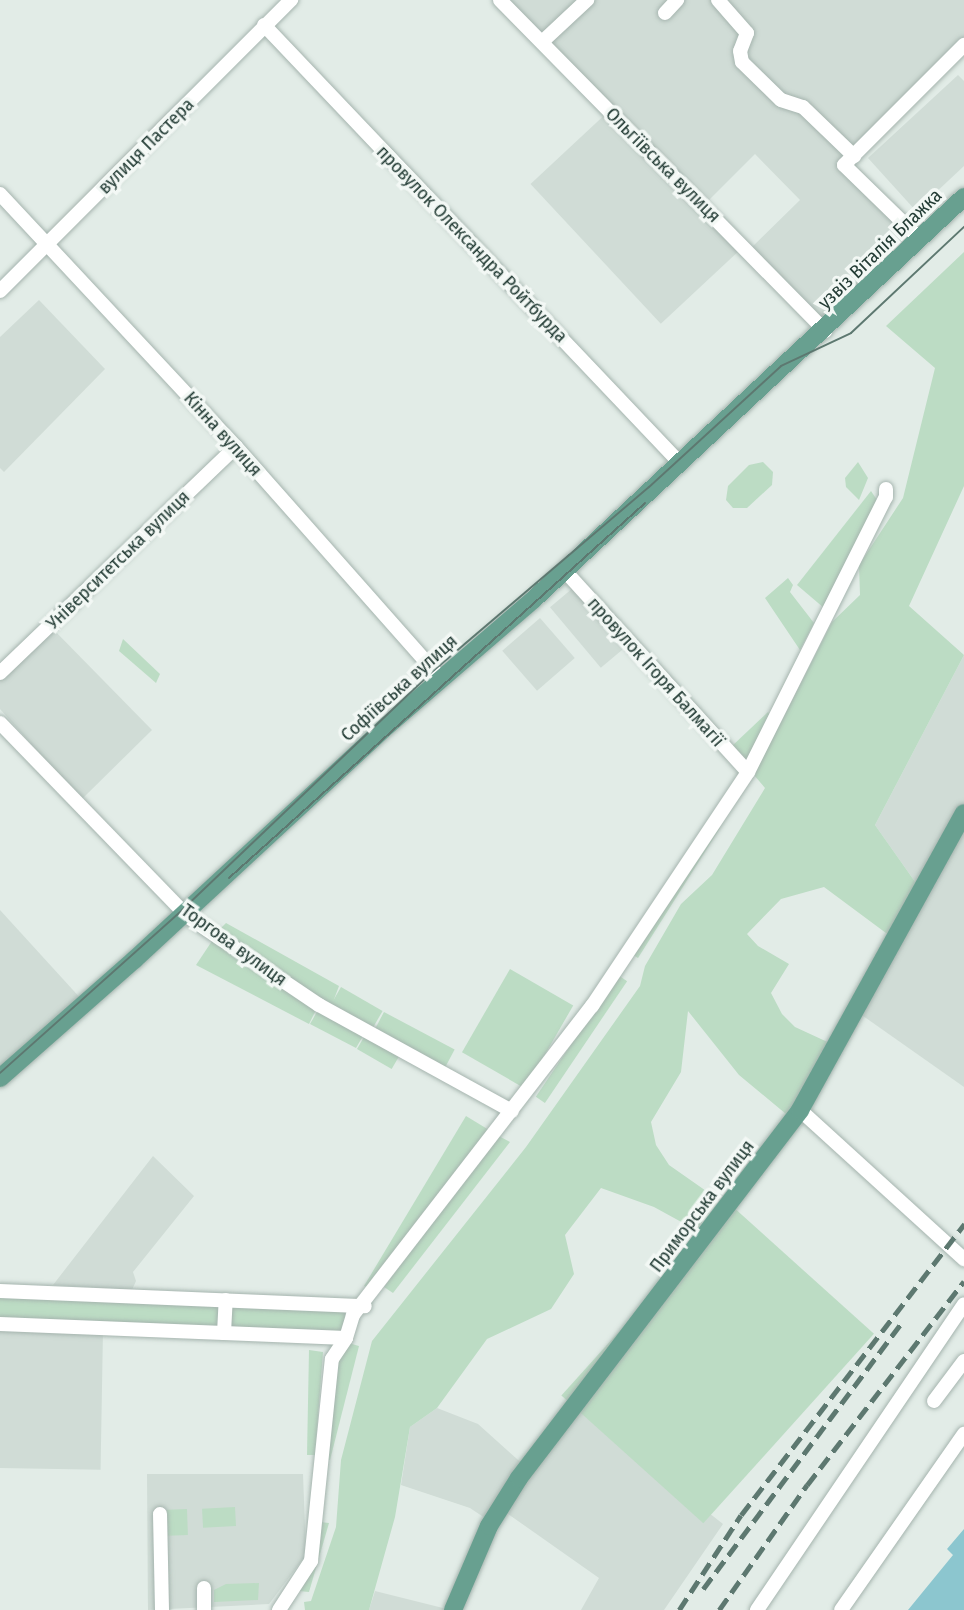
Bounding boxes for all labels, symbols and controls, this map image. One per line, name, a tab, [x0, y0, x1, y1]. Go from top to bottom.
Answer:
street label: вулиця Пастера	[93, 93, 199, 199]
street label: Ольгіївська вулиця	[601, 103, 725, 227]
street label: провулок Олександра Ройтбурда	[372, 141, 572, 347]
street label: узвіз Віталія Блажка	[813, 184, 947, 314]
street label: Кінна вулиця	[179, 387, 267, 481]
street label: Університетська вулиця	[42, 486, 194, 634]
street label: провулок Ігоря Балмагії	[583, 592, 729, 752]
street label: Софіївська вулиця	[336, 630, 462, 746]
street label: Торгова вулиця	[177, 899, 291, 991]
street label: Приморська вулиця	[645, 1135, 759, 1277]

